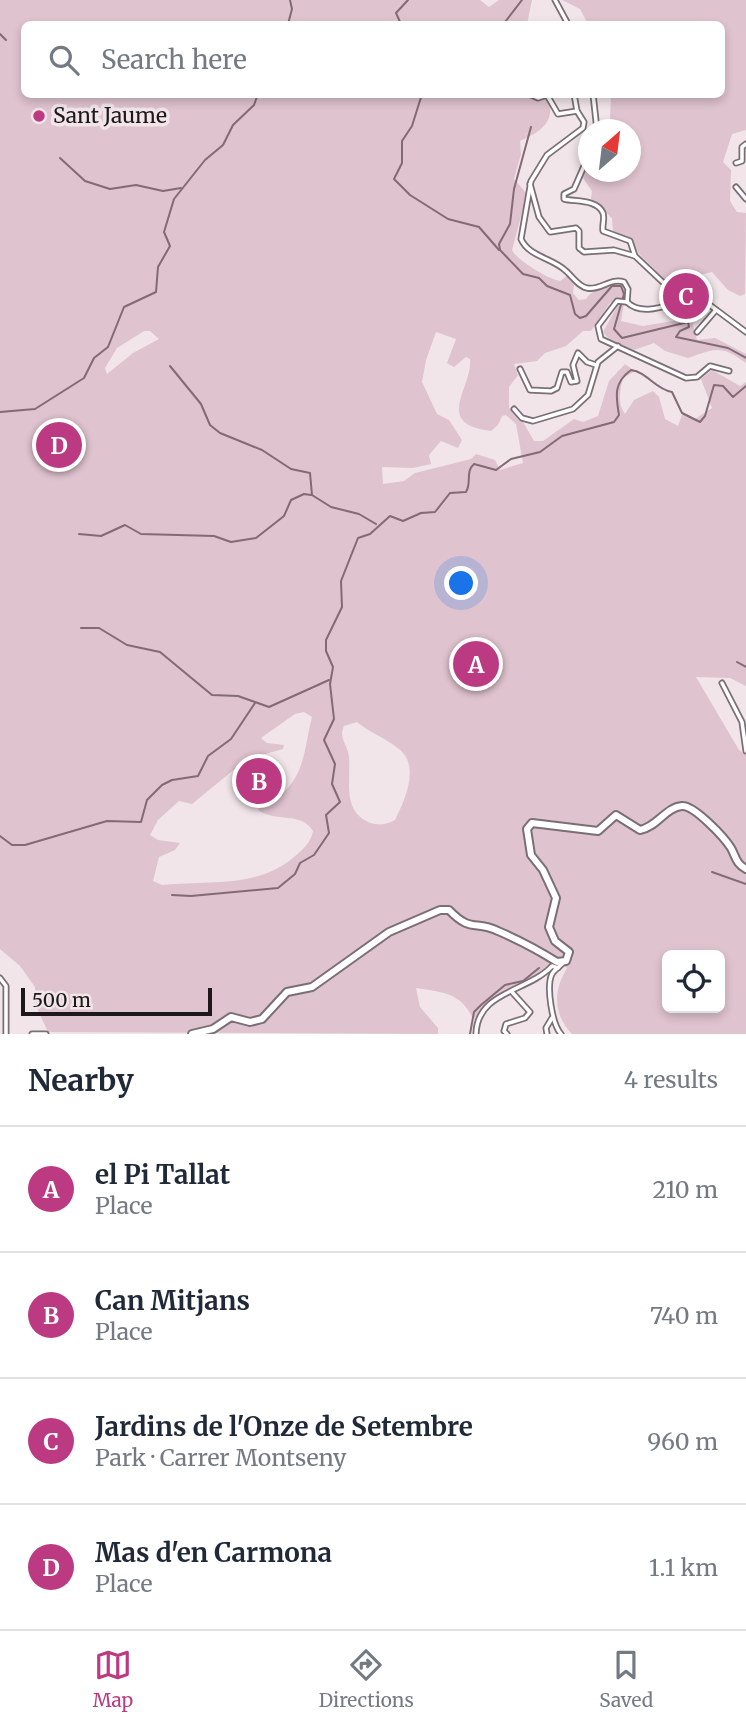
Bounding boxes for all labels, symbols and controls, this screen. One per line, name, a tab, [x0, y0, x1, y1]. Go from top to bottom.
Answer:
search box	[21, 21, 725, 98]
icon: search	[45, 41, 83, 79]
text: Search here	[101, 43, 247, 76]
place label: Sant Jaume	[53, 102, 167, 129]
marker: Sant Jaume	[31, 108, 47, 124]
north arrow	[578, 119, 641, 182]
pin: C	[663, 270, 709, 322]
pin: D	[36, 419, 82, 471]
your location	[444, 566, 478, 600]
pin: A	[453, 638, 499, 690]
pin: B	[236, 755, 282, 807]
map controls	[662, 950, 725, 1013]
button: locate	[662, 950, 725, 1013]
scale bar	[21, 985, 212, 1017]
text: 500 m	[32, 988, 91, 1012]
text: Nearby	[28, 1061, 134, 1099]
text: 4 results	[624, 1065, 718, 1094]
text: el Pi Tallat	[95, 1158, 230, 1191]
text: A	[43, 1175, 59, 1204]
text: 210 m	[653, 1175, 718, 1204]
text: Place	[95, 1191, 152, 1220]
text: Can Mitjans	[95, 1284, 250, 1317]
text: B	[43, 1301, 59, 1330]
text: 740 m	[650, 1301, 718, 1330]
text: Place	[95, 1317, 152, 1346]
text: Jardins de l'Onze de Setembre	[95, 1410, 473, 1443]
text: C	[43, 1427, 59, 1456]
text: 960 m	[647, 1427, 718, 1456]
text: Park · Carrer Montseny	[95, 1443, 346, 1472]
text: Mas d'en Carmona	[95, 1536, 332, 1569]
text: D	[42, 1553, 60, 1582]
text: 1.1 km	[649, 1553, 718, 1582]
text: Place	[95, 1569, 152, 1598]
tab: Map	[93, 1646, 133, 1712]
tab: Directions	[319, 1646, 414, 1712]
tab: Saved	[599, 1646, 653, 1712]

